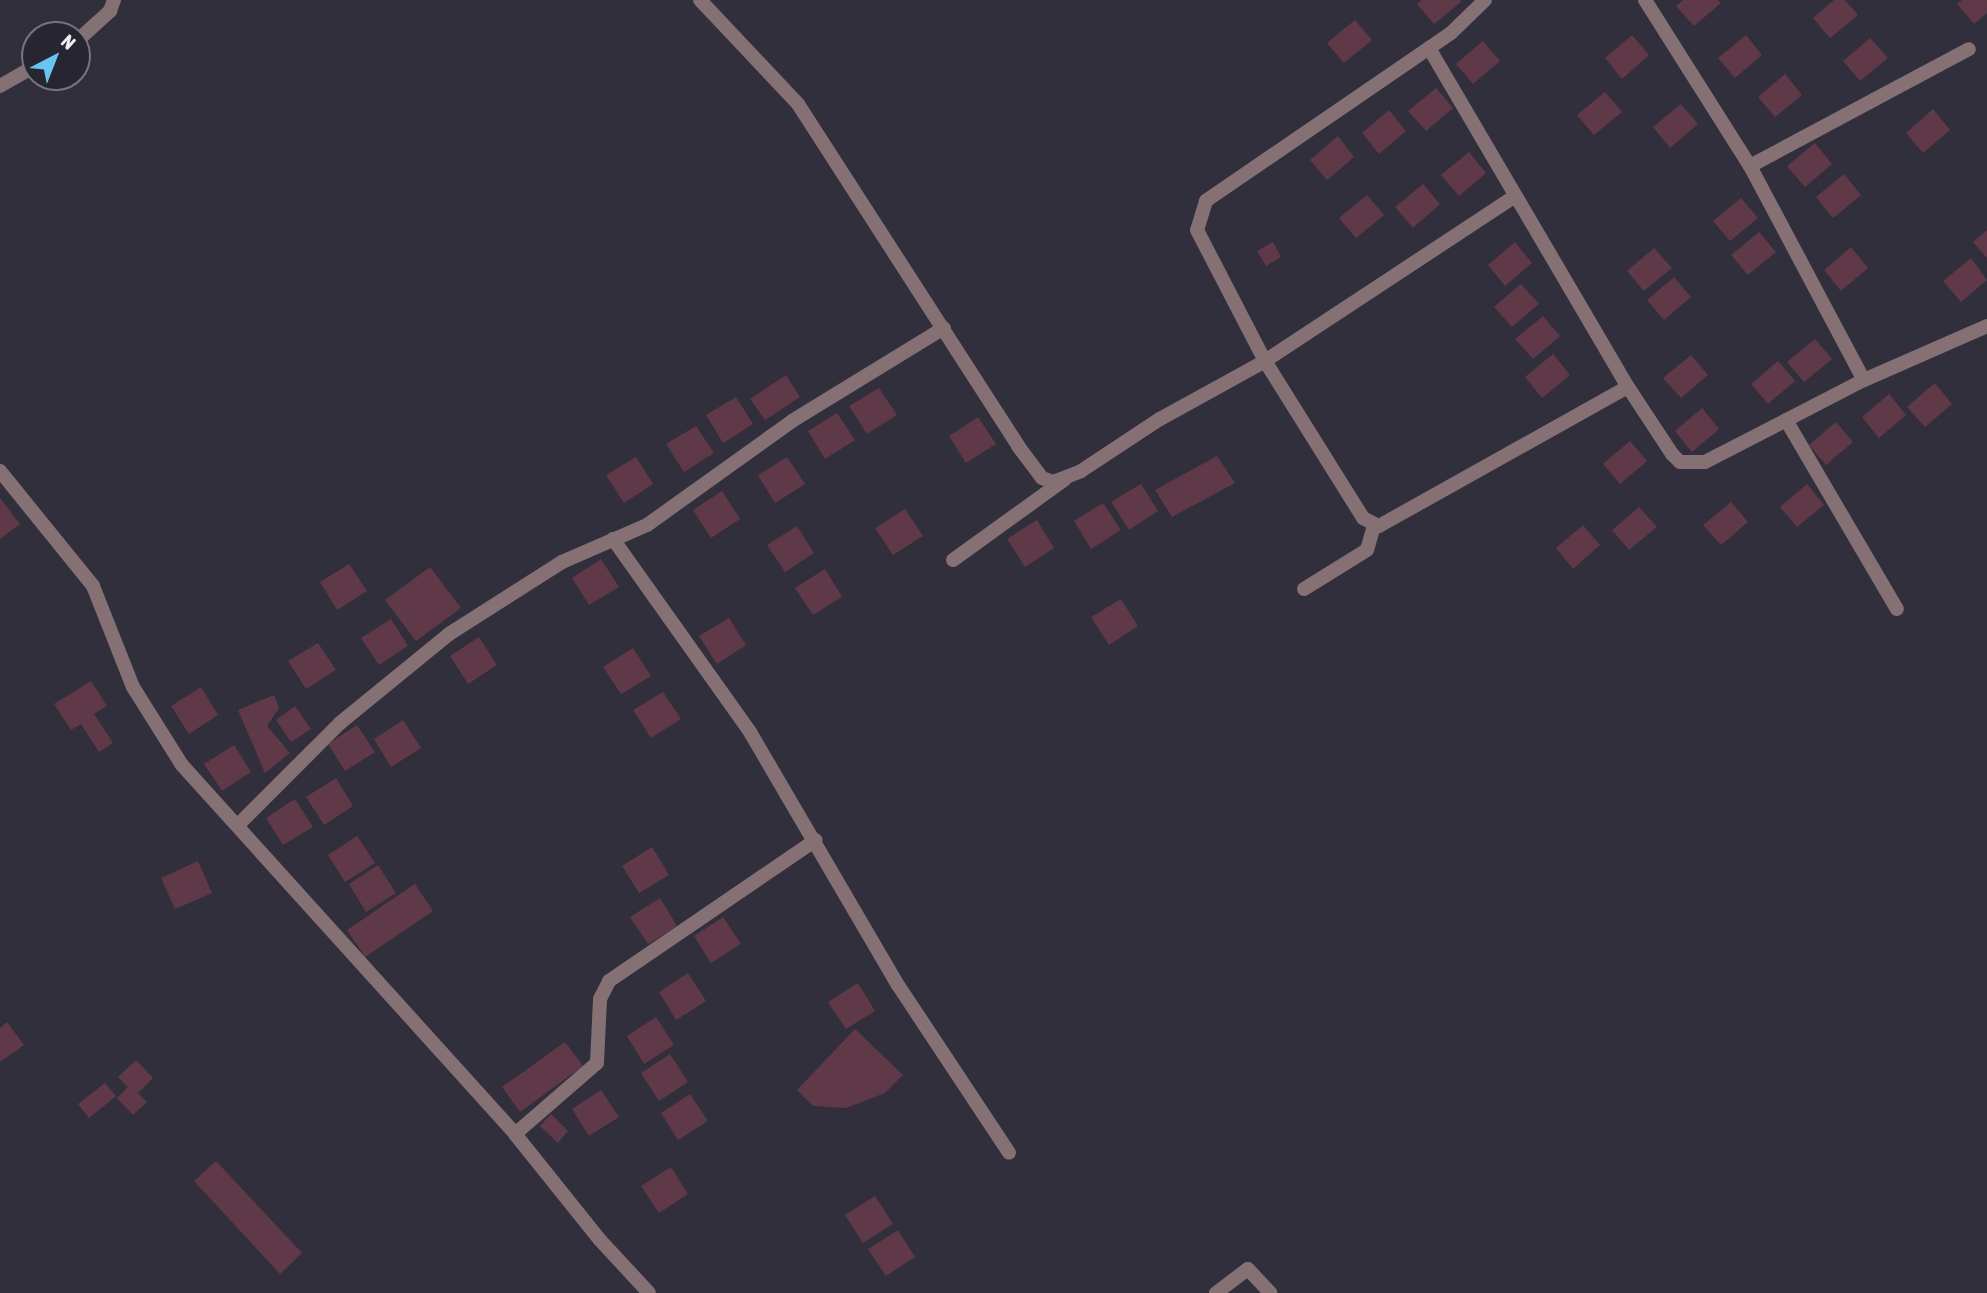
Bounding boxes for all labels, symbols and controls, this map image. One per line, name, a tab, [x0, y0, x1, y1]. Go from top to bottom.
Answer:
north arrow	[21, 21, 91, 91]
text: N	[57, 30, 80, 54]

